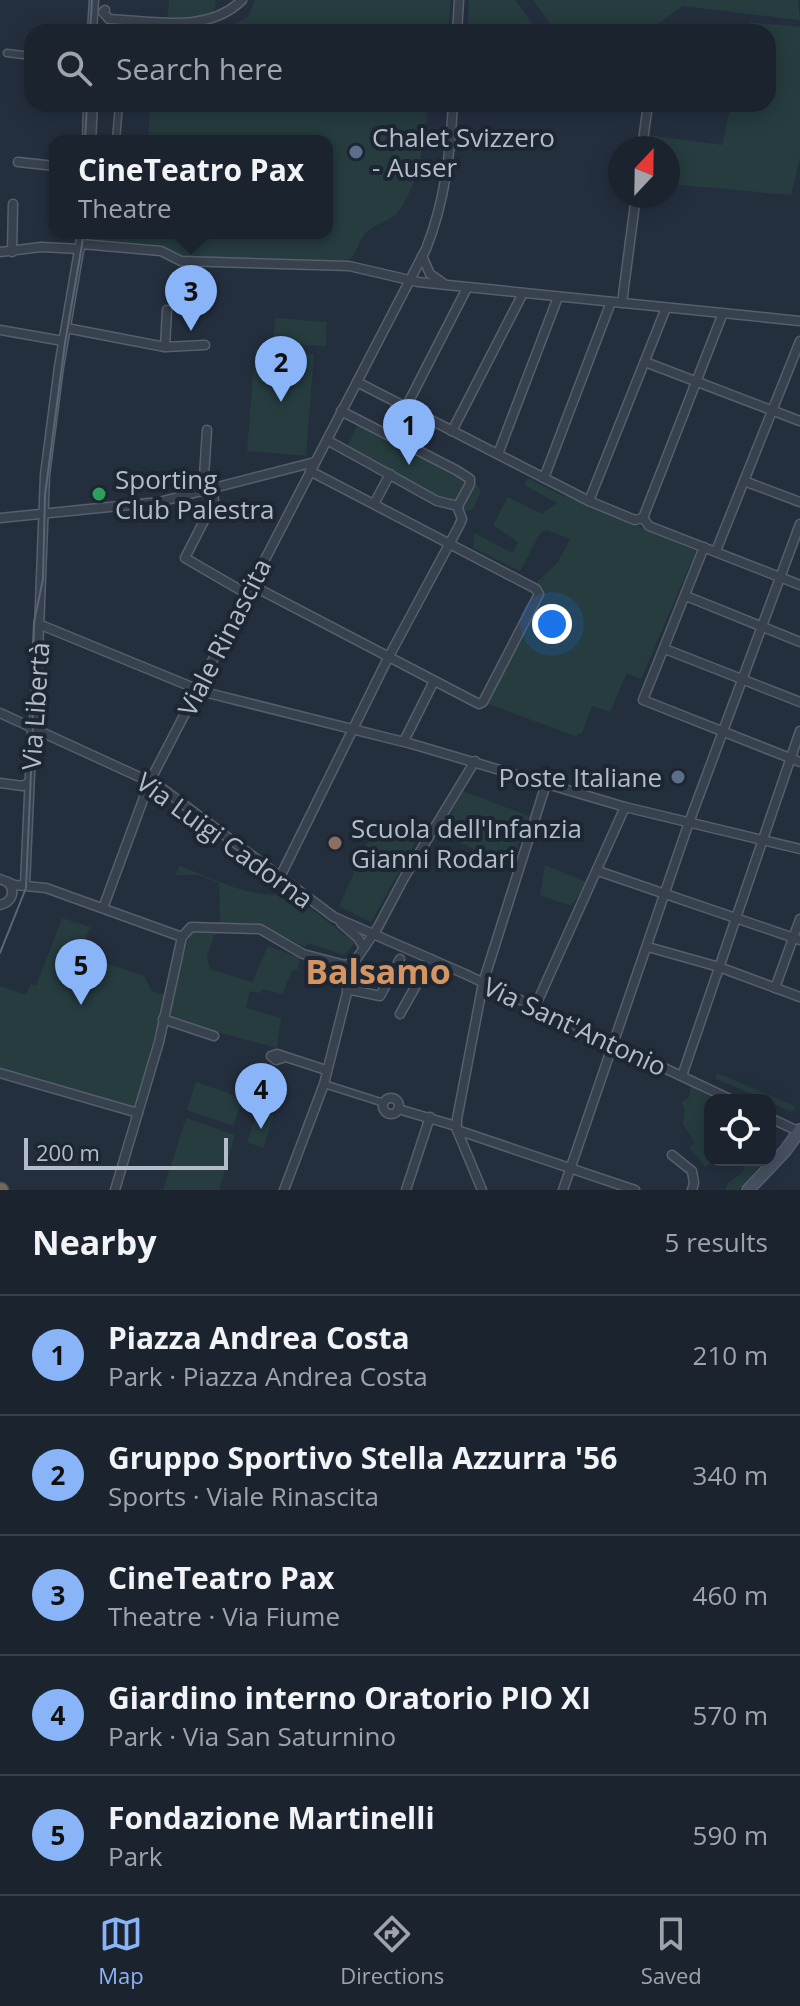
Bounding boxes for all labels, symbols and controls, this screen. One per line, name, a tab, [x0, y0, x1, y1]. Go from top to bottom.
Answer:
search box	[24, 24, 776, 112]
icon: search	[52, 46, 96, 90]
text: Search here	[116, 48, 283, 89]
place label: Chalet Svizzero - Auser	[372, 119, 555, 185]
popup	[49, 135, 333, 239]
north arrow	[608, 136, 680, 208]
marker: Chalet Svizzero - Auser	[347, 143, 365, 161]
text: CineTeatro Pax	[78, 149, 304, 190]
text: Theatre	[78, 190, 172, 226]
pin: 3	[165, 265, 217, 331]
pin: 2	[255, 336, 307, 402]
pin: 1	[383, 399, 435, 465]
place label: Sporting Club Palestra	[115, 461, 275, 527]
marker: Sporting Club Palestra	[90, 485, 108, 503]
street label: Viale Rinascita	[169, 552, 279, 722]
your location	[532, 604, 572, 644]
street label: Via Libertà	[13, 641, 57, 771]
place label: Poste Italiane	[499, 759, 662, 795]
street label: Via Luigi Cadorna	[129, 764, 321, 916]
marker: Poste Italiane	[669, 768, 687, 786]
place label: Scuola dell'Infanzia Gianni Rodari	[351, 810, 582, 876]
marker: Scuola dell'Infanzia Gianni Rodari	[326, 834, 344, 852]
pin: 5	[55, 939, 107, 1005]
district label: Balsamo	[305, 948, 451, 994]
street label: Via Sant'Antonio	[478, 968, 672, 1084]
pin: 4	[235, 1063, 287, 1129]
map controls	[704, 1094, 776, 1166]
button: locate	[704, 1094, 776, 1166]
scale bar	[24, 1134, 228, 1170]
text: 200 m	[36, 1137, 100, 1167]
text: Nearby	[32, 1219, 157, 1265]
text: 5 results	[665, 1224, 768, 1260]
text: Piazza Andrea Costa	[108, 1317, 410, 1358]
text: 1	[51, 1337, 65, 1373]
text: 210 m	[693, 1337, 768, 1373]
text: Park · Piazza Andrea Costa	[108, 1358, 428, 1394]
text: Gruppo Sportivo Stella Azzurra '56	[108, 1437, 617, 1478]
text: 2	[51, 1457, 65, 1493]
text: 340 m	[693, 1457, 768, 1493]
text: Sports · Viale Rinascita	[108, 1478, 379, 1514]
text: CineTeatro Pax	[108, 1557, 334, 1598]
text: 3	[51, 1577, 65, 1613]
text: 460 m	[693, 1577, 768, 1613]
text: Theatre · Via Fiume	[108, 1598, 340, 1634]
text: Giardino interno Oratorio PIO XI	[108, 1677, 591, 1718]
text: 4	[51, 1697, 65, 1733]
text: 570 m	[693, 1697, 768, 1733]
text: Park · Via San Saturnino	[108, 1718, 396, 1754]
text: Fondazione Martinelli	[108, 1797, 435, 1838]
text: 5	[51, 1817, 65, 1853]
text: 590 m	[693, 1817, 768, 1853]
text: Park	[108, 1838, 162, 1874]
tab: Map	[98, 1912, 144, 1990]
tab: Directions	[340, 1912, 444, 1990]
tab: Saved	[641, 1912, 702, 1990]

